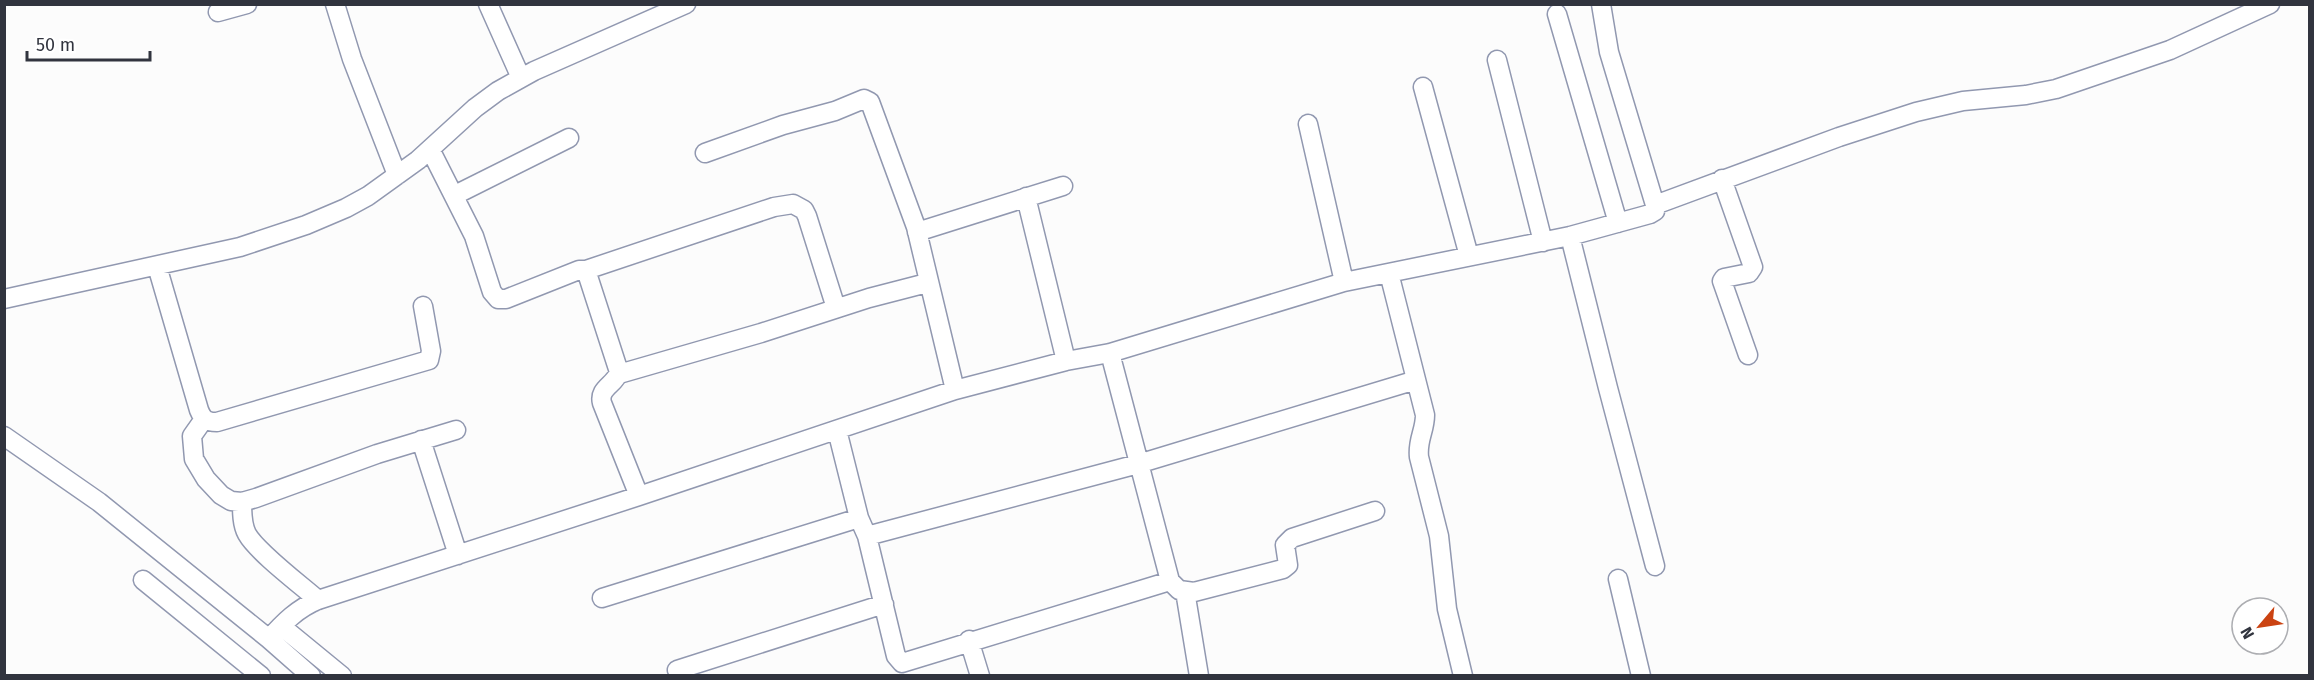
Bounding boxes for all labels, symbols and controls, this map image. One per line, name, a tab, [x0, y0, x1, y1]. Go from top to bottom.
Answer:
scale bar	[27, 24, 150, 62]
text: 50 m	[36, 34, 75, 56]
north arrow	[2230, 596, 2290, 656]
text: N	[2236, 624, 2258, 642]

